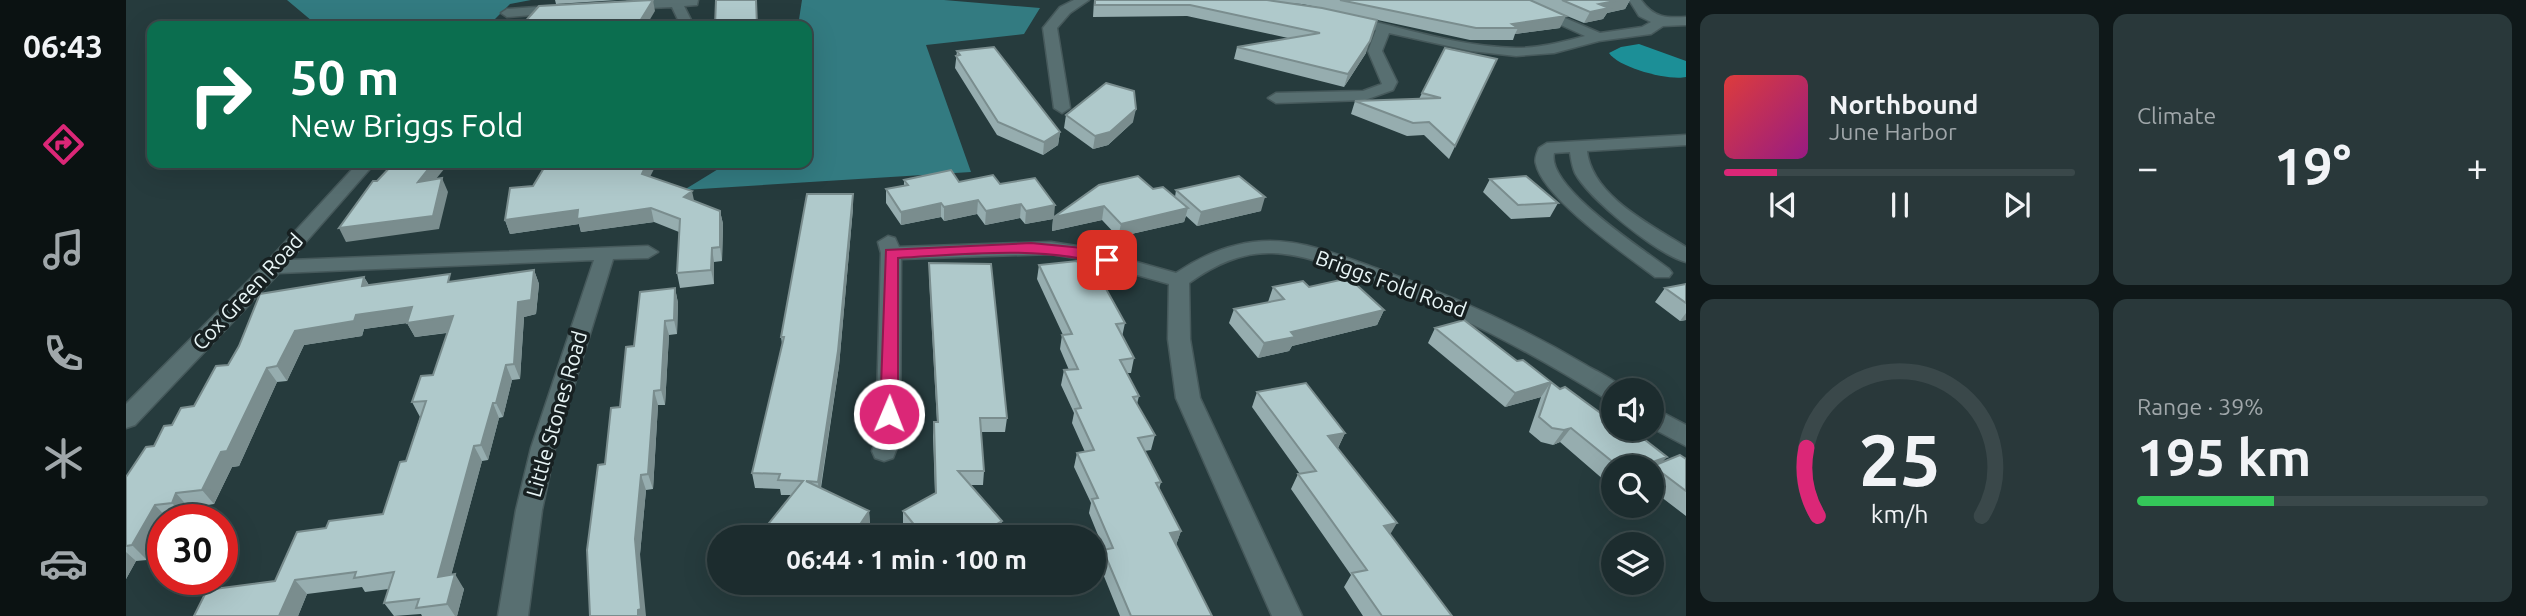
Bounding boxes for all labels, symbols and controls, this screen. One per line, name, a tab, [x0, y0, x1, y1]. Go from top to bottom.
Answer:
text: 06:43	[23, 28, 103, 64]
icon: right	[175, 49, 266, 140]
text: 50 m	[290, 49, 399, 104]
text: Northbound	[1829, 90, 1978, 119]
text: Climate	[2137, 103, 2216, 128]
text: New Briggs Fold	[290, 107, 524, 143]
text: June Harbor	[1829, 119, 1957, 144]
icon: directions	[39, 120, 88, 169]
text: 19°	[2274, 137, 2351, 195]
text: −	[2137, 146, 2158, 188]
text: +	[2467, 146, 2488, 188]
icon: previous	[1764, 186, 1802, 224]
icon: pause	[1881, 186, 1919, 224]
icon: next	[1998, 186, 2036, 224]
icon: music	[39, 225, 88, 274]
street label: Cox Green Road	[187, 228, 307, 355]
pin	[1077, 230, 1137, 290]
icon: arrive	[1088, 241, 1126, 279]
street label: Briggs Fold Road	[1313, 245, 1470, 321]
street label: Little Stones Road	[521, 328, 591, 500]
icon: phone	[39, 329, 88, 378]
position arrow	[852, 377, 926, 451]
map controls	[1601, 378, 1664, 595]
button: sound	[1601, 378, 1664, 441]
text: Range · 39%	[2137, 394, 2264, 419]
text: 25	[1858, 419, 1941, 501]
text: 195 km	[2137, 428, 2311, 486]
icon: climate	[39, 434, 88, 483]
button: search	[1601, 455, 1664, 518]
text: km/h	[1871, 500, 1928, 528]
speed limit sign: 30	[147, 504, 238, 595]
button: layers	[1601, 532, 1664, 595]
icon: car	[39, 539, 88, 588]
text: 06:44 · 1 min · 100 m	[786, 545, 1027, 574]

